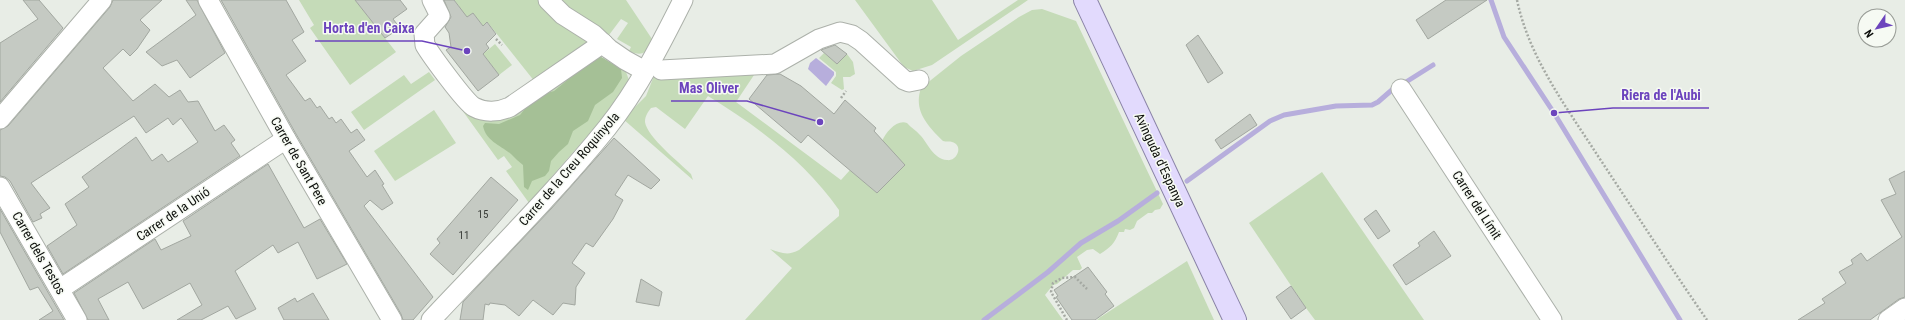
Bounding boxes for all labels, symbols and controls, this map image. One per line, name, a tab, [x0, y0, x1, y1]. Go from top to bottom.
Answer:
north arrow	[1857, 8, 1897, 48]
callout: Horta d'en Caixa	[315, 15, 422, 41]
text: Horta d'en Caixa	[323, 20, 415, 36]
text: N	[1862, 27, 1876, 40]
callout: Mas Oliver	[671, 75, 747, 101]
text: Mas Oliver	[679, 80, 739, 96]
callout: Riera de l'Aubi	[1613, 82, 1709, 108]
text: Riera de l'Aubi	[1621, 87, 1701, 103]
street label: Carrer de la Creu Roquinyola	[516, 109, 622, 229]
street label: Avinguda d'Espanya	[1132, 111, 1188, 209]
street label: Carrer de Sant Pere	[268, 114, 330, 208]
street label: Carrer del Límit	[1449, 168, 1505, 242]
street label: Carrer de la Unió	[133, 184, 213, 244]
house number: 15	[478, 208, 488, 221]
street label: Carrer dels Testos	[9, 209, 69, 297]
house number: 11	[459, 229, 469, 242]

